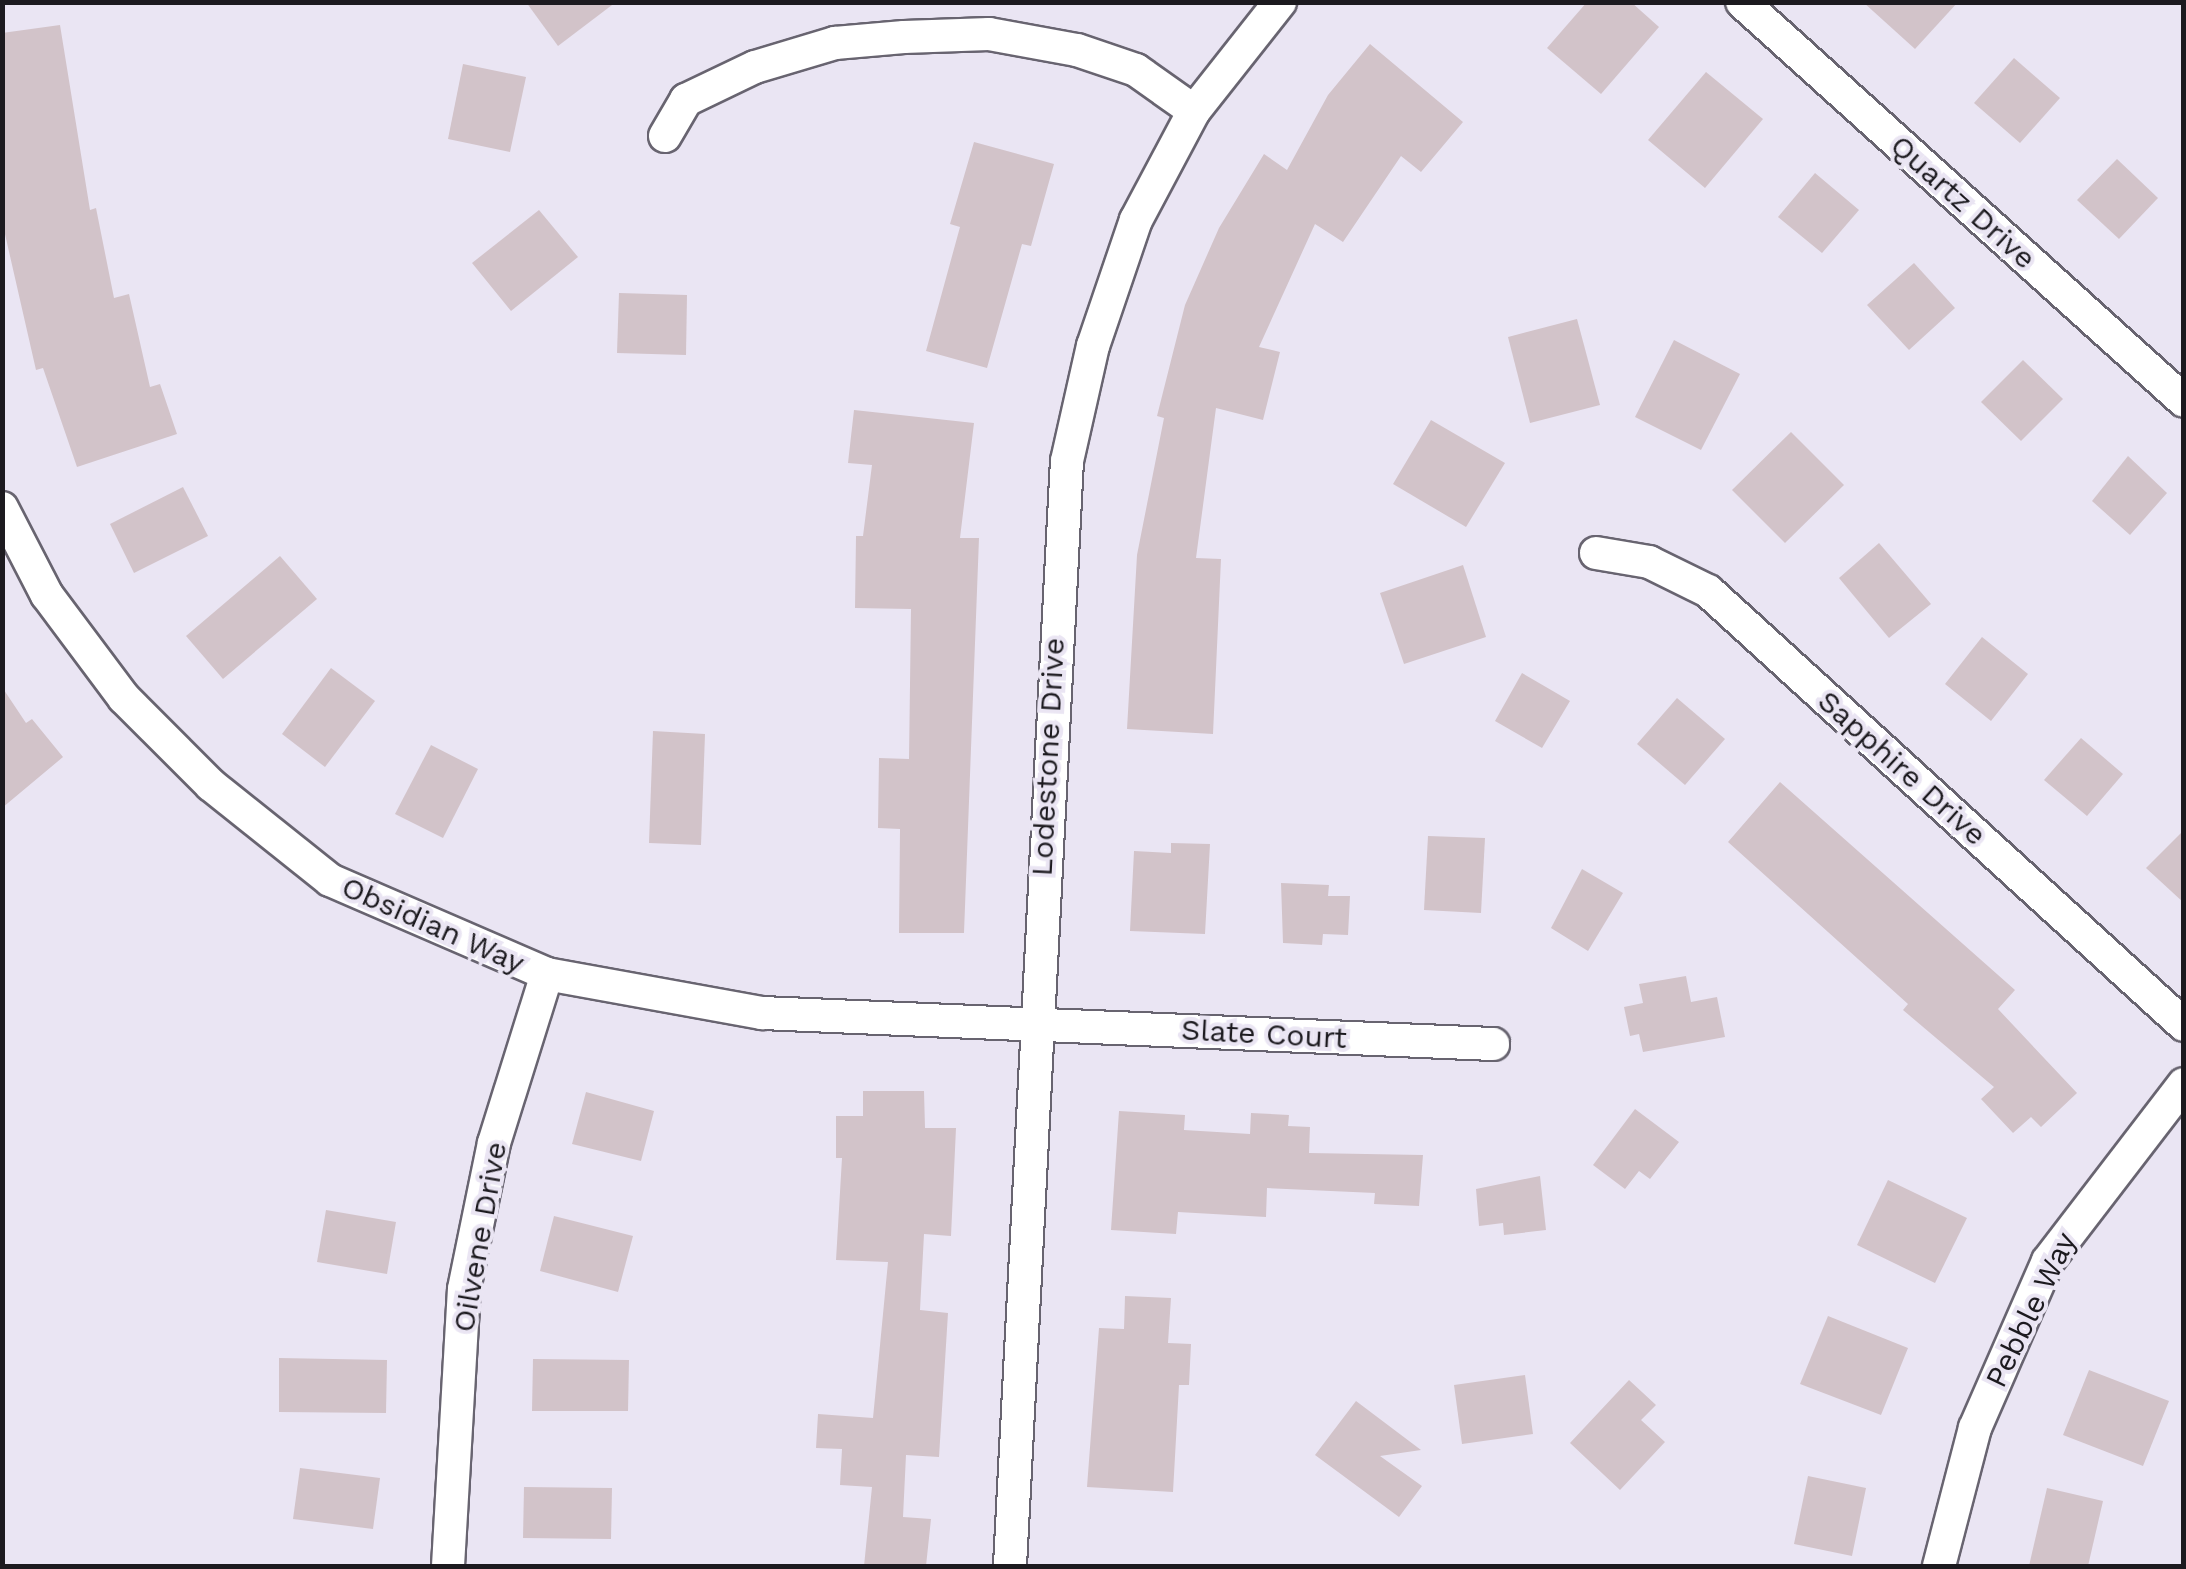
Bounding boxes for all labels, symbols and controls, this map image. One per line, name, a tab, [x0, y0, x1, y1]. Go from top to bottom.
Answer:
street label: Quartz Drive	[1883, 127, 2043, 277]
street label: Lodestone Drive	[1024, 637, 1072, 877]
street label: Sapphire Drive	[1810, 683, 1994, 853]
street label: Obsidian Way	[336, 869, 530, 981]
street label: Slate Court	[1180, 1012, 1348, 1056]
street label: Oilvene Drive	[446, 1139, 514, 1335]
street label: Pebble Way	[1978, 1226, 2084, 1394]

